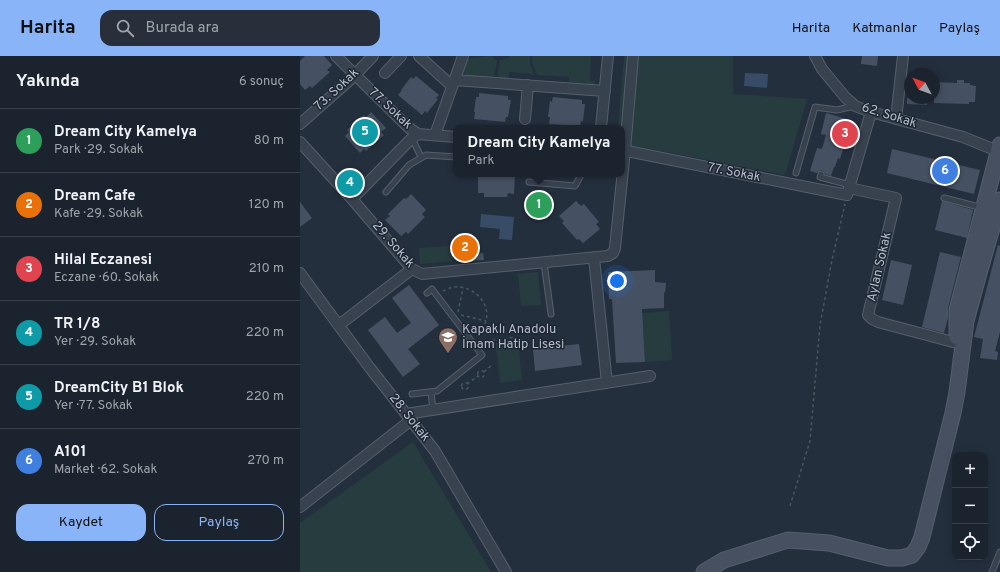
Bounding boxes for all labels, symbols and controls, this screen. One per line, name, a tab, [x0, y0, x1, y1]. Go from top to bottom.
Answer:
search box	[100, 10, 380, 46]
text: Harita	[20, 16, 76, 40]
icon: search	[114, 17, 136, 39]
text: Burada ara	[146, 19, 219, 38]
text: Harita	[792, 20, 830, 37]
text: Katmanlar	[852, 20, 917, 37]
text: Paylaş	[939, 20, 980, 37]
street label: 73. Sokak	[311, 65, 363, 115]
north arrow	[904, 68, 940, 104]
text: Yakında	[16, 71, 80, 93]
text: 6 sonuç	[239, 74, 284, 90]
street label: 77. Sokak	[365, 85, 415, 133]
street label: 62. Sokak	[859, 100, 919, 132]
pin: 5	[352, 117, 378, 147]
pin: 3	[832, 119, 858, 149]
text: Dream City Kamelya	[54, 123, 197, 142]
popup	[453, 125, 625, 177]
text: 1	[26, 133, 32, 149]
text: 80 m	[254, 133, 284, 149]
text: Dream City Kamelya	[468, 134, 610, 153]
text: Park · 29. Sokak	[54, 142, 144, 158]
text: Park	[468, 153, 494, 169]
pin: 6	[932, 156, 958, 186]
street label: 77. Sokak	[706, 160, 762, 186]
pin: 4	[337, 168, 363, 198]
text: Dream Cafe	[54, 187, 136, 206]
pin: 1	[526, 190, 552, 220]
text: 2	[25, 197, 33, 213]
text: 120 m	[249, 197, 284, 213]
text: Kafe · 29. Sokak	[54, 206, 143, 222]
street label: 29. Sokak	[368, 218, 418, 272]
street label: Aylan Sokak	[864, 231, 896, 303]
pin: 2	[452, 233, 478, 263]
text: Hilal Eczanesi	[54, 251, 152, 270]
text: 3	[25, 261, 33, 277]
text: 210 m	[249, 261, 284, 277]
text: Eczane · 60. Sokak	[54, 270, 159, 286]
your location	[607, 271, 627, 291]
text: TR 1/8	[54, 315, 100, 334]
place label: Kapaklı Anadolu İmam Hatip Lisesi	[462, 322, 564, 353]
text: 4	[25, 325, 33, 341]
text: 220 m	[246, 325, 284, 341]
school or university icon: Kapaklı Anadolu İmam Hatip Lisesi	[437, 326, 459, 354]
text: Yer · 29. Sokak	[54, 334, 136, 350]
text: DreamCity B1 Blok	[54, 379, 184, 398]
text: 5	[25, 389, 33, 405]
text: 220 m	[246, 389, 284, 405]
street label: 28. Sokak	[385, 391, 433, 445]
text: Yer · 77. Sokak	[54, 398, 133, 414]
text: A101	[54, 443, 86, 462]
map controls	[952, 452, 988, 560]
button: +	[952, 452, 988, 488]
text: 6	[25, 453, 33, 469]
text: 270 m	[247, 453, 284, 469]
text: Market · 62. Sokak	[54, 462, 157, 478]
button: −	[952, 488, 988, 524]
button: Kaydet	[16, 504, 146, 541]
button: Paylaş	[154, 504, 284, 541]
button: locate	[952, 524, 988, 560]

